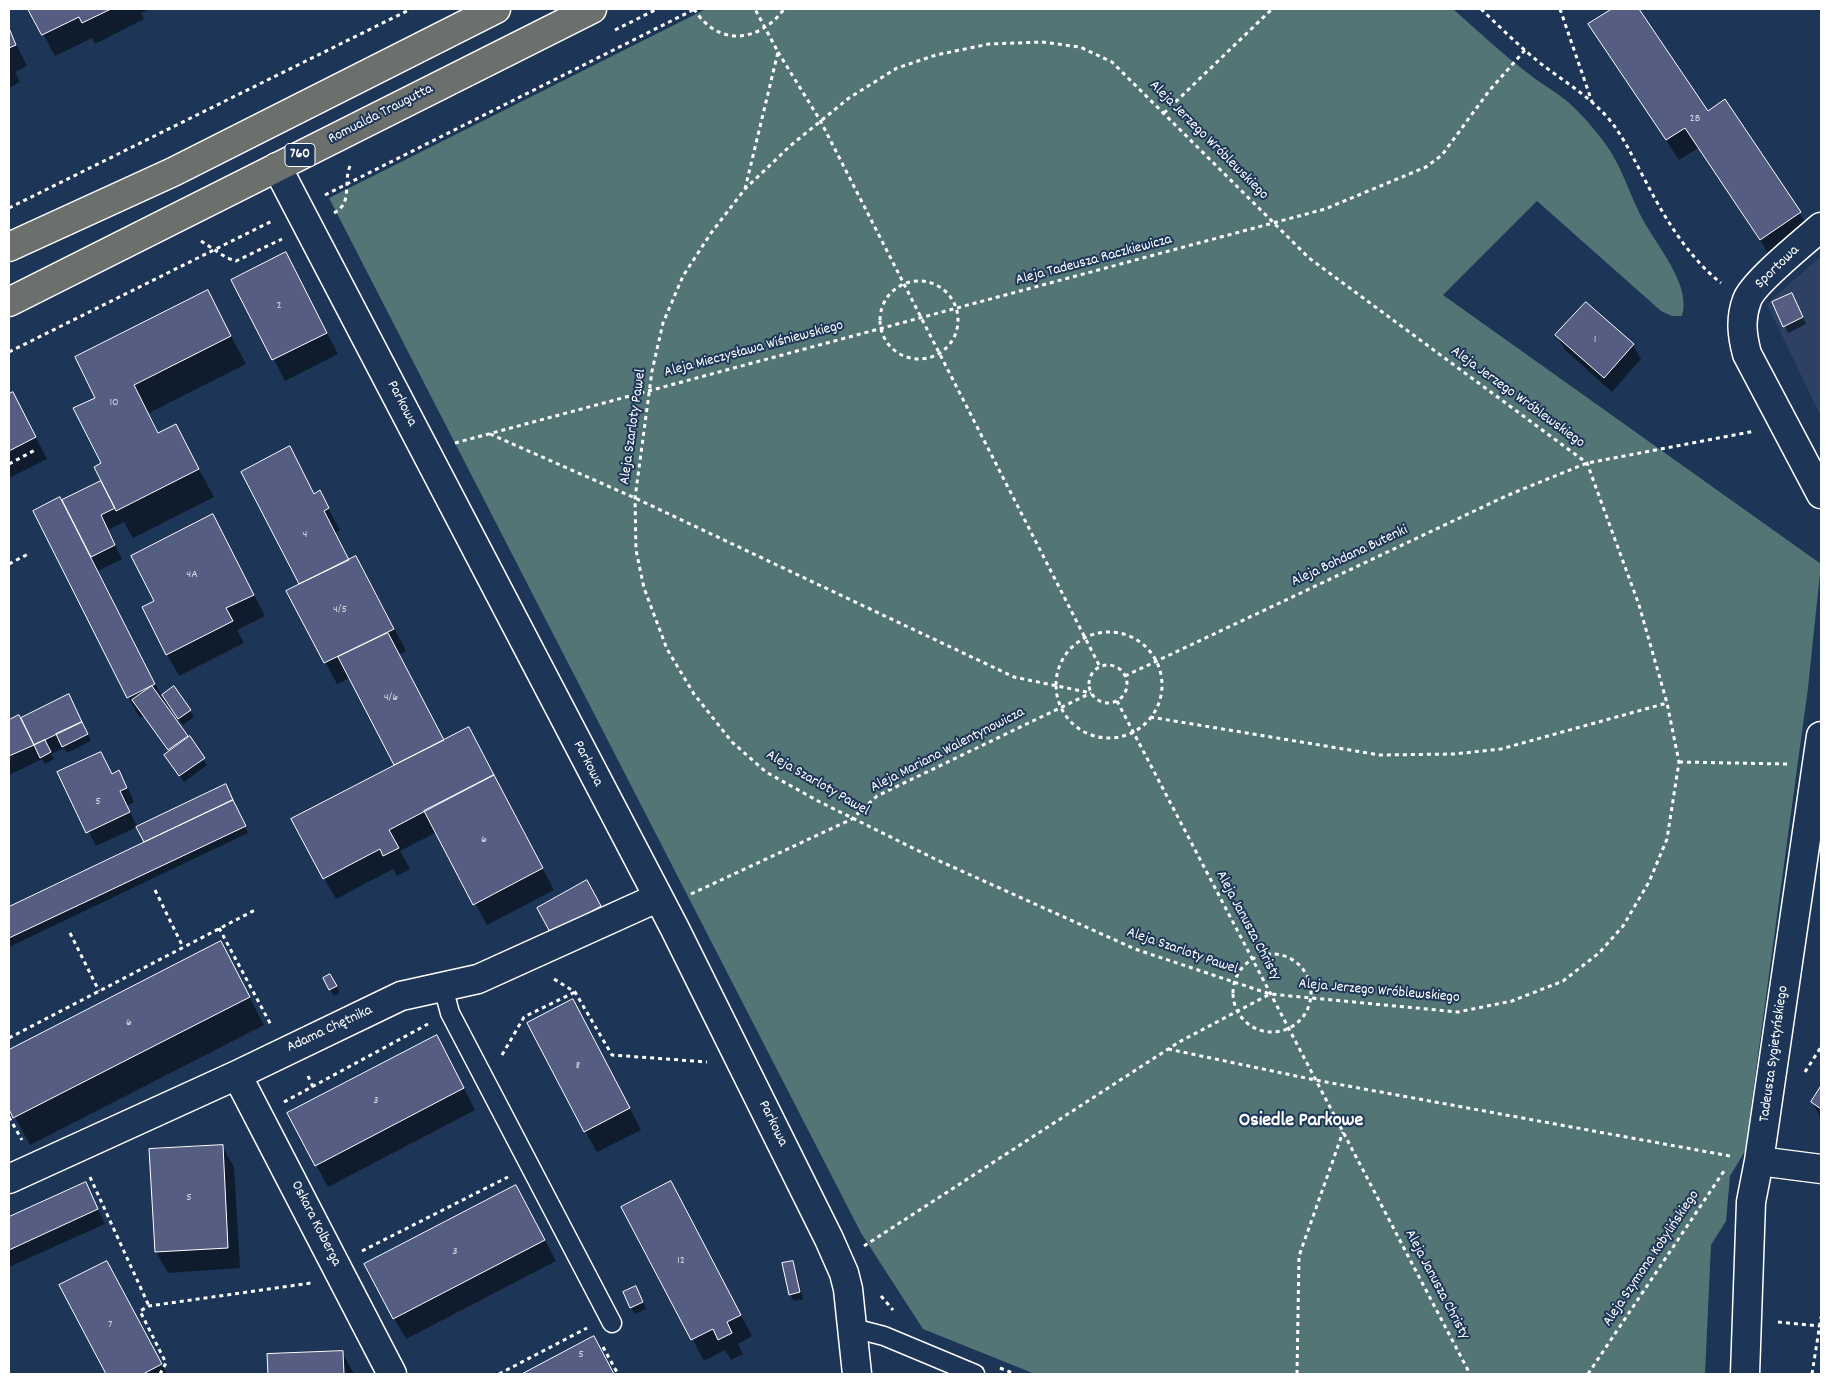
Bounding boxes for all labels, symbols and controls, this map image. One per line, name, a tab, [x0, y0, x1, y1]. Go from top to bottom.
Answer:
street label: Aleja Jerzego Wróblewskiego	[1145, 78, 1271, 204]
street label: Romualda Traugutta	[326, 81, 436, 149]
house number: 2B	[1690, 112, 1700, 126]
road number: 760	[285, 144, 315, 166]
street label: Aleja Tadeusza Raczkiewicza	[1014, 231, 1174, 291]
street label: Sportowa	[1752, 243, 1804, 293]
house number: 2	[276, 299, 282, 313]
street label: Aleja Mieczysława Wiśniewskiego	[662, 317, 846, 383]
house number: 1	[1594, 333, 1596, 347]
street label: Aleja Jerzego Wróblewskiego	[1446, 343, 1588, 453]
street label: Aleja Szarloty Pawel	[617, 368, 651, 486]
street label: Parkowa	[382, 378, 420, 430]
house number: 10	[109, 396, 119, 410]
street label: Aleja Bohdana Butenki	[1289, 522, 1411, 592]
house number: 4	[303, 528, 307, 542]
house number: 4A	[186, 568, 198, 582]
house number: 4/5	[333, 603, 347, 617]
house number: 4/6	[384, 691, 398, 705]
street label: Aleja Mariana Walentynowicza	[868, 704, 1028, 798]
street label: Parkowa	[568, 738, 606, 790]
street label: Aleja Szarloty Pawel	[762, 747, 872, 821]
house number: 5	[95, 795, 101, 809]
house number: 6	[481, 833, 487, 847]
street label: Aleja Janusza Christy	[1210, 868, 1284, 984]
street label: Aleja Szarloty Pawel	[1124, 925, 1240, 979]
street label: Aleja Jerzego Wróblewskiego	[1298, 976, 1460, 1008]
street label: Tadeusza Sygietyńskiego	[1756, 985, 1794, 1123]
street label: Adama Chętnika	[284, 1002, 376, 1058]
house number: 6	[126, 1016, 132, 1030]
house number: 8	[576, 1059, 580, 1073]
house number: 3	[373, 1094, 379, 1108]
street label: Parkowa	[753, 1098, 791, 1150]
district label: Osiedle Parkowe	[1239, 1110, 1363, 1134]
street label: Oskara Kolberga	[286, 1178, 344, 1270]
street label: Aleja Szymona Kobylińskiego	[1600, 1188, 1704, 1330]
house number: 5	[186, 1191, 192, 1205]
street label: Aleja Janusza Christy	[1399, 1227, 1473, 1343]
house number: 3	[452, 1245, 458, 1259]
house number: 12	[677, 1254, 685, 1268]
house number: 7	[108, 1318, 112, 1332]
house number: 5	[578, 1348, 584, 1362]

